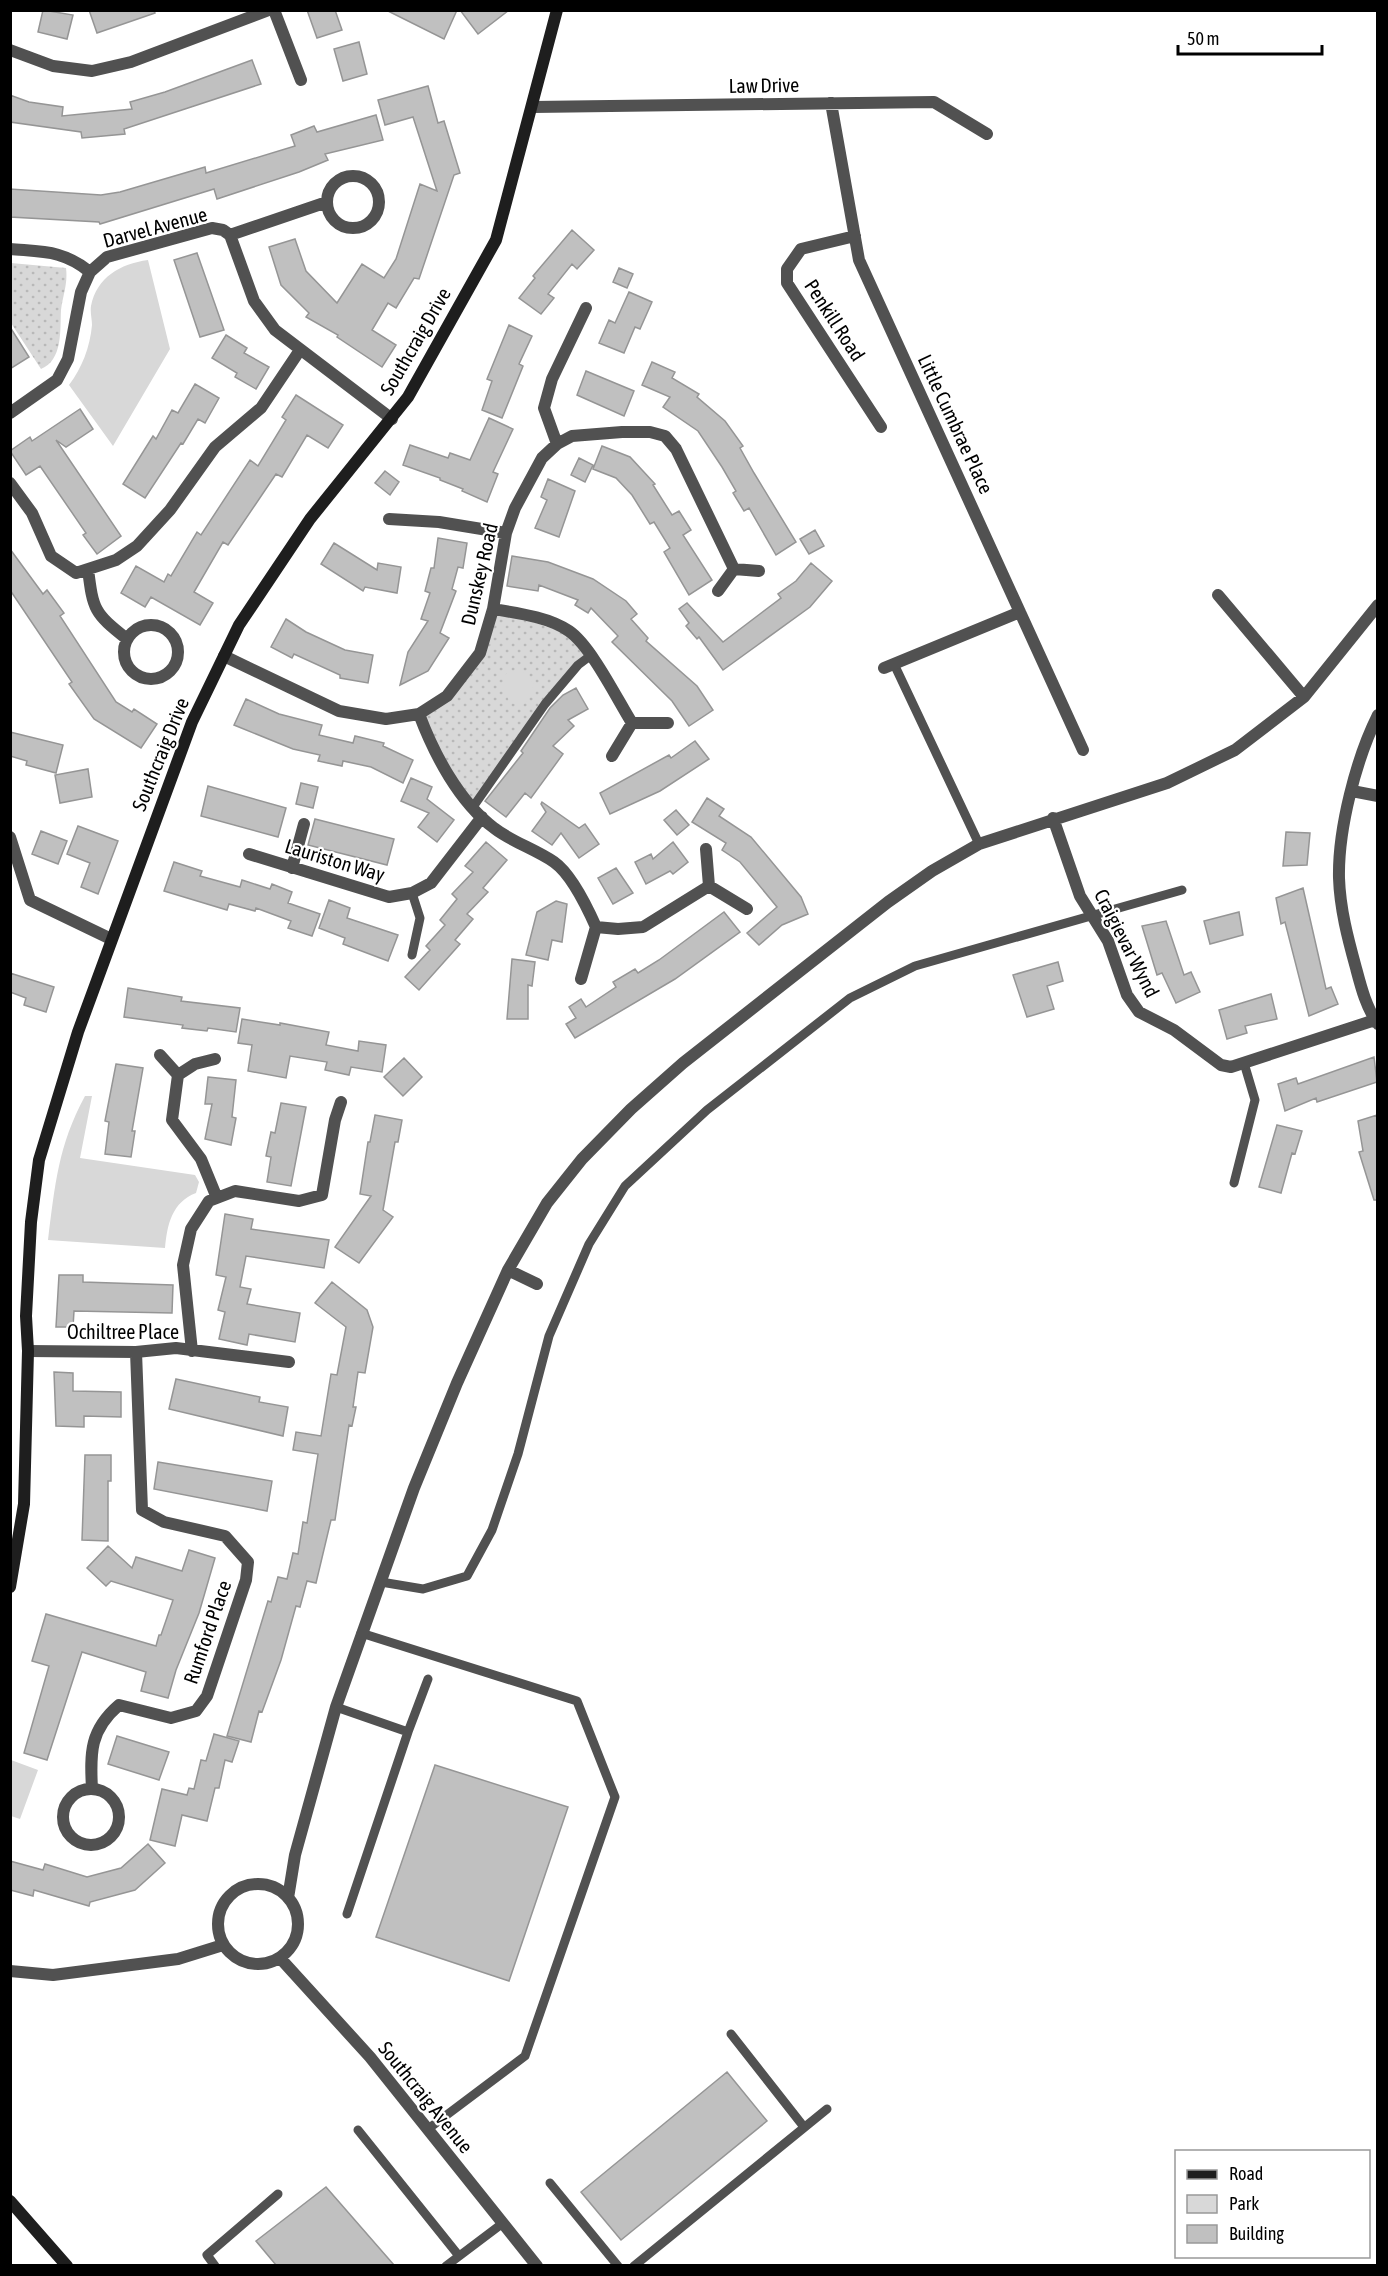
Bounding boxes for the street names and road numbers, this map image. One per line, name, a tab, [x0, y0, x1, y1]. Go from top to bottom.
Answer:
street label: Law Drive	[729, 73, 799, 97]
street label: Darvel Avenue	[100, 202, 210, 252]
street label: Penkill Road	[800, 275, 870, 365]
street label: Southcraig Drive	[375, 283, 455, 399]
street label: Little Cumbrae Place	[914, 351, 998, 497]
street label: Dunskey Road	[456, 521, 502, 627]
street label: Southcraig Drive	[127, 694, 193, 814]
street label: Lauriston Way	[282, 834, 388, 886]
street label: Craigievar Wynd	[1090, 885, 1164, 1001]
street label: Ochiltree Place	[67, 1320, 179, 1343]
street label: Rumford Place	[179, 1577, 235, 1687]
street label: Southcraig Avenue	[374, 2037, 478, 2157]

